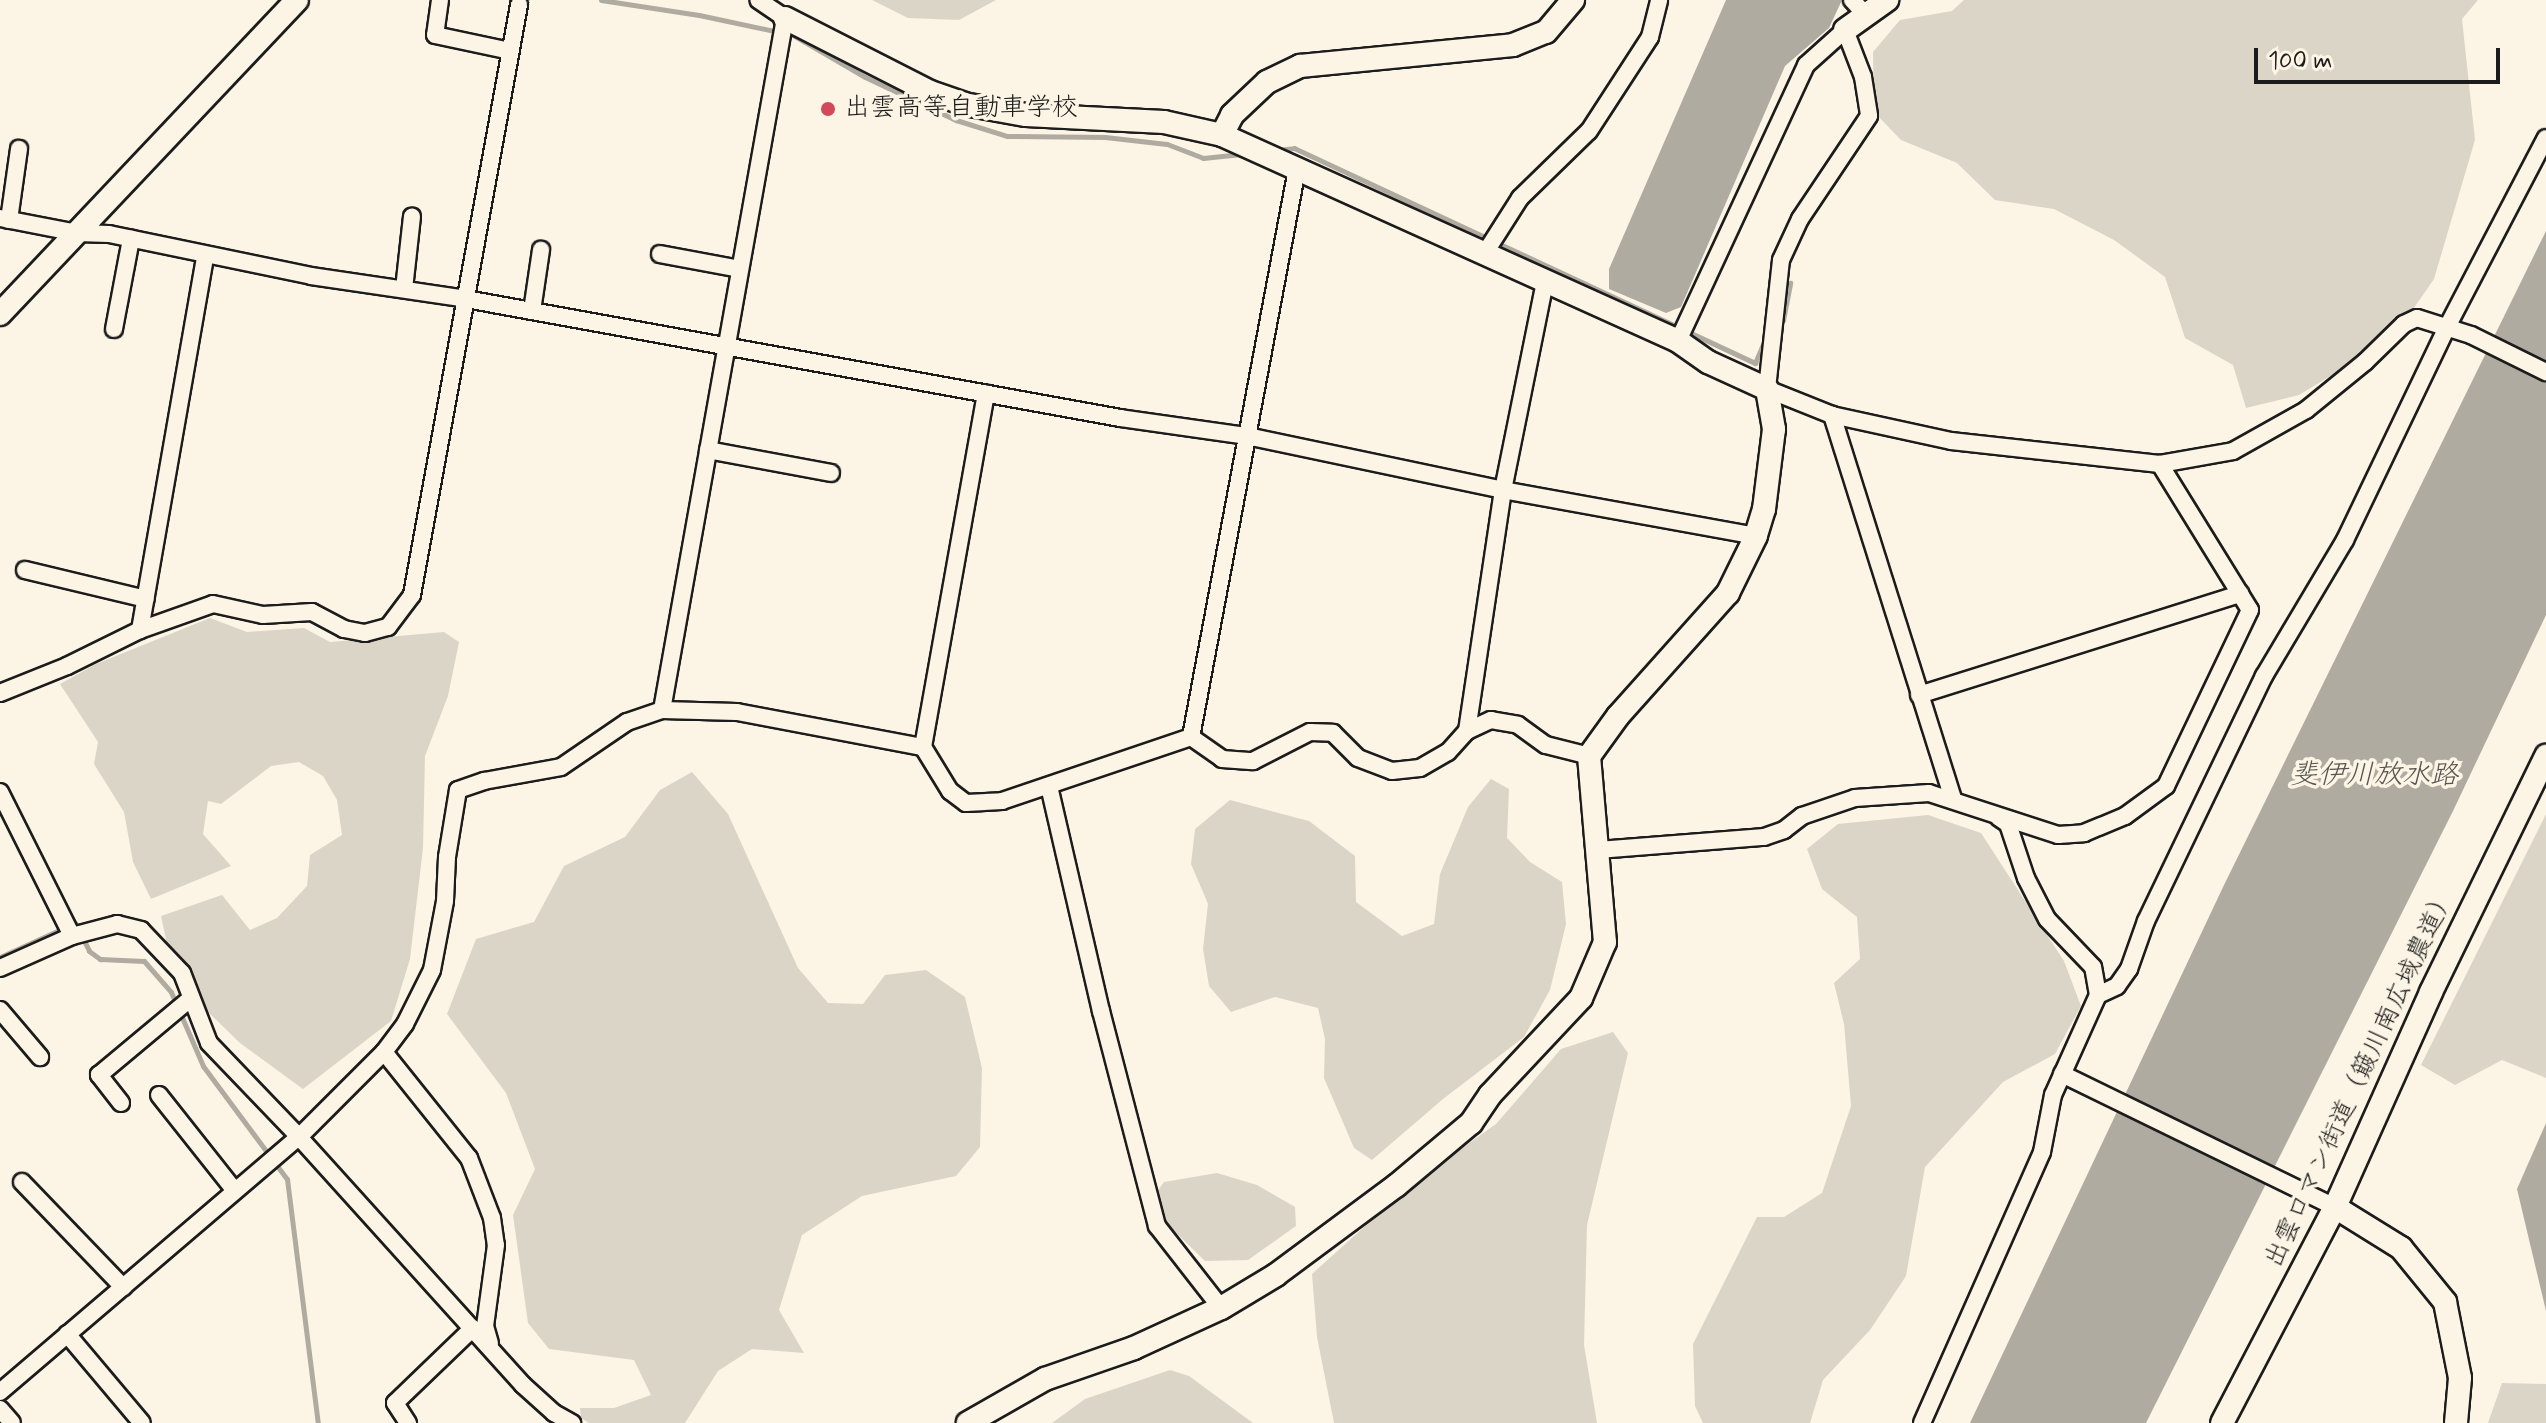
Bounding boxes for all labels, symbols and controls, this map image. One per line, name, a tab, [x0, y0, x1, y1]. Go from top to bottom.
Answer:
scale bar	[2258, 32, 2504, 82]
text: 100 m	[2268, 46, 2332, 77]
place label: 出雲高等自動車学校	[844, 93, 1078, 125]
marker: 出雲高等自動車学校	[819, 100, 837, 118]
water label: 斐伊川放水路	[2290, 759, 2458, 793]
street label: 出雲ロマン街道（簸川南広域農道）	[2259, 883, 2463, 1273]

